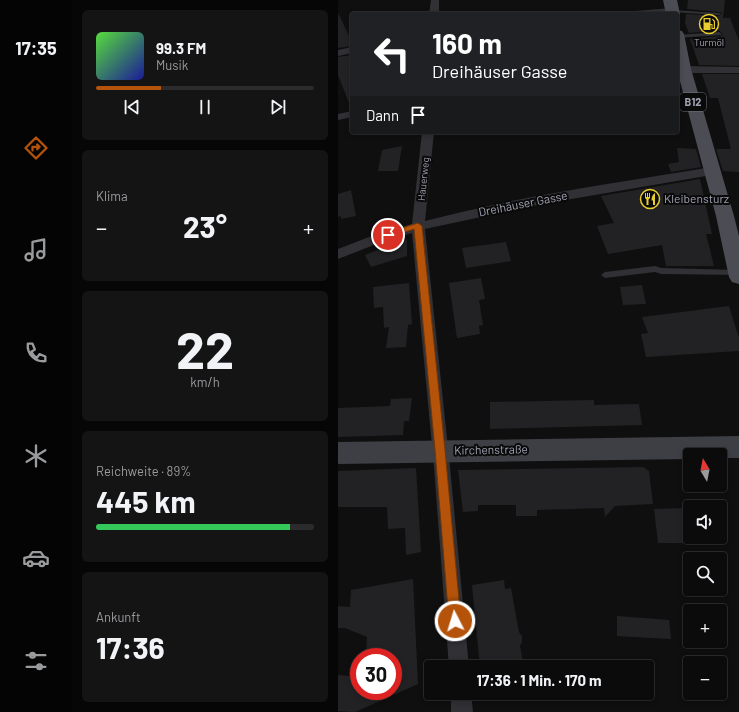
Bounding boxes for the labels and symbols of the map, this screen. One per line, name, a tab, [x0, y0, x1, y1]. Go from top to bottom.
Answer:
fuel station icon: Turmöl	[698, 13, 720, 35]
place label: Turmöl	[694, 36, 724, 48]
road number: B12	[680, 93, 706, 111]
street label: Hauerweg	[415, 157, 431, 201]
street label: Dreihäuser Gasse	[477, 188, 568, 219]
restaurant icon: Kleibensturz	[639, 188, 661, 210]
place label: Kleibensturz	[664, 191, 729, 205]
pin	[371, 218, 405, 252]
street label: Kirchenstraße	[454, 441, 528, 457]
north arrow	[683, 448, 727, 492]
position arrow	[434, 600, 476, 642]
speed limit sign: 30	[350, 648, 402, 700]

